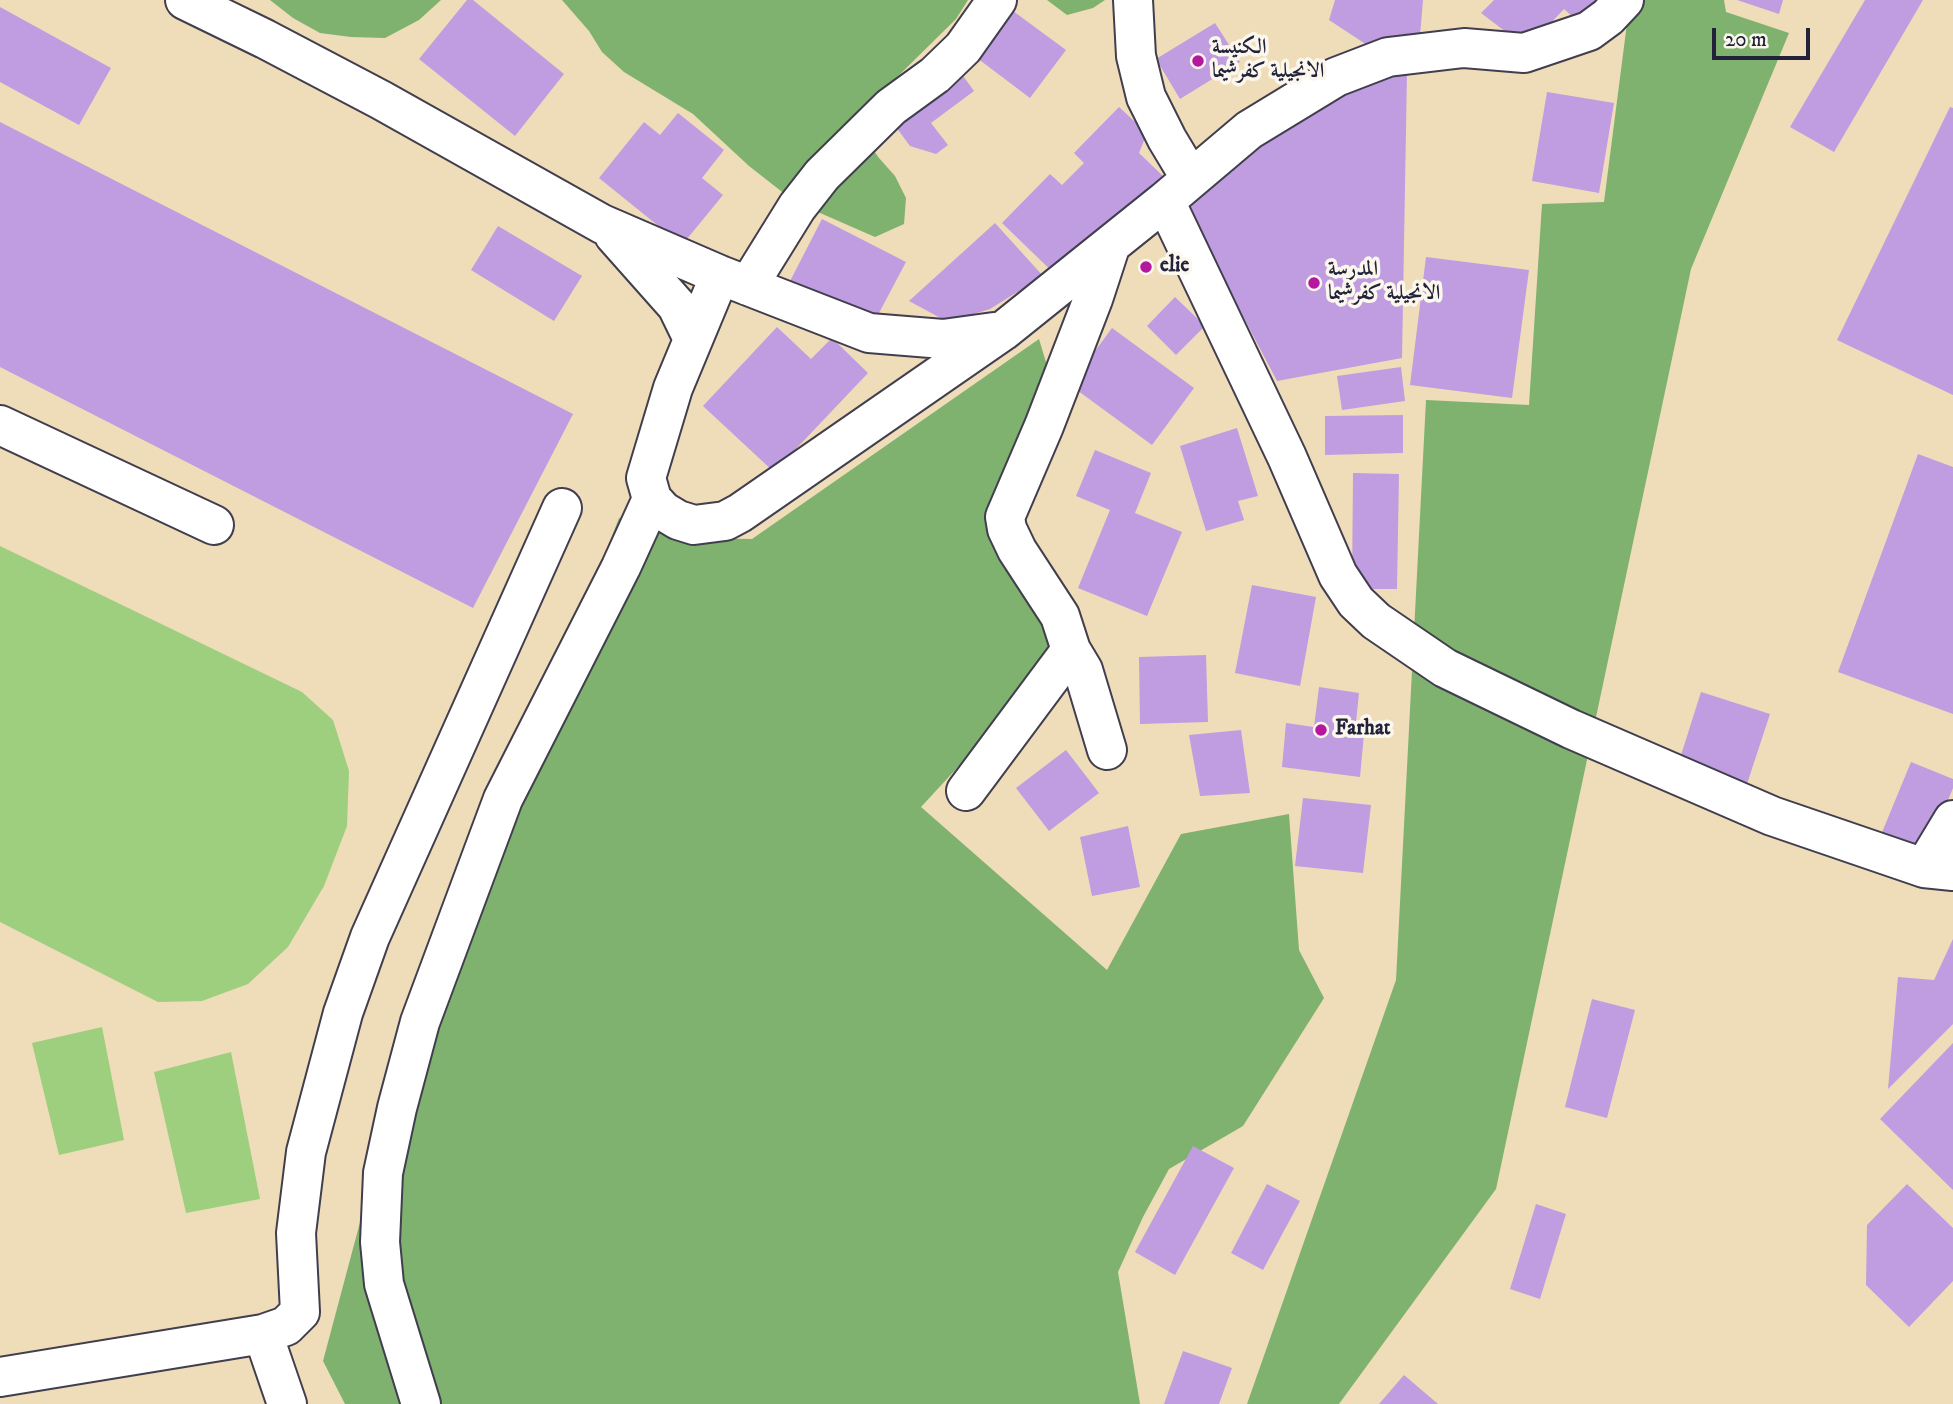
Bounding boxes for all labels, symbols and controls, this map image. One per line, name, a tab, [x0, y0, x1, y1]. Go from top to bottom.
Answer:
scale bar	[1715, 14, 1813, 58]
text: 20 m	[1725, 27, 1767, 53]
place label: الكنيسة الانجيلية كفرشيما	[1212, 36, 1324, 86]
marker: الكنيسة الانجيلية كفرشيما	[1190, 53, 1206, 69]
place label: elie	[1160, 254, 1189, 280]
place label: المدرسة الانجيلية كفرشيما	[1328, 258, 1440, 308]
marker: elie	[1138, 259, 1154, 275]
marker: المدرسة الانجيلية كفرشيما	[1306, 275, 1322, 291]
place label: Farhat	[1335, 717, 1391, 743]
marker: Farhat	[1313, 722, 1329, 738]

